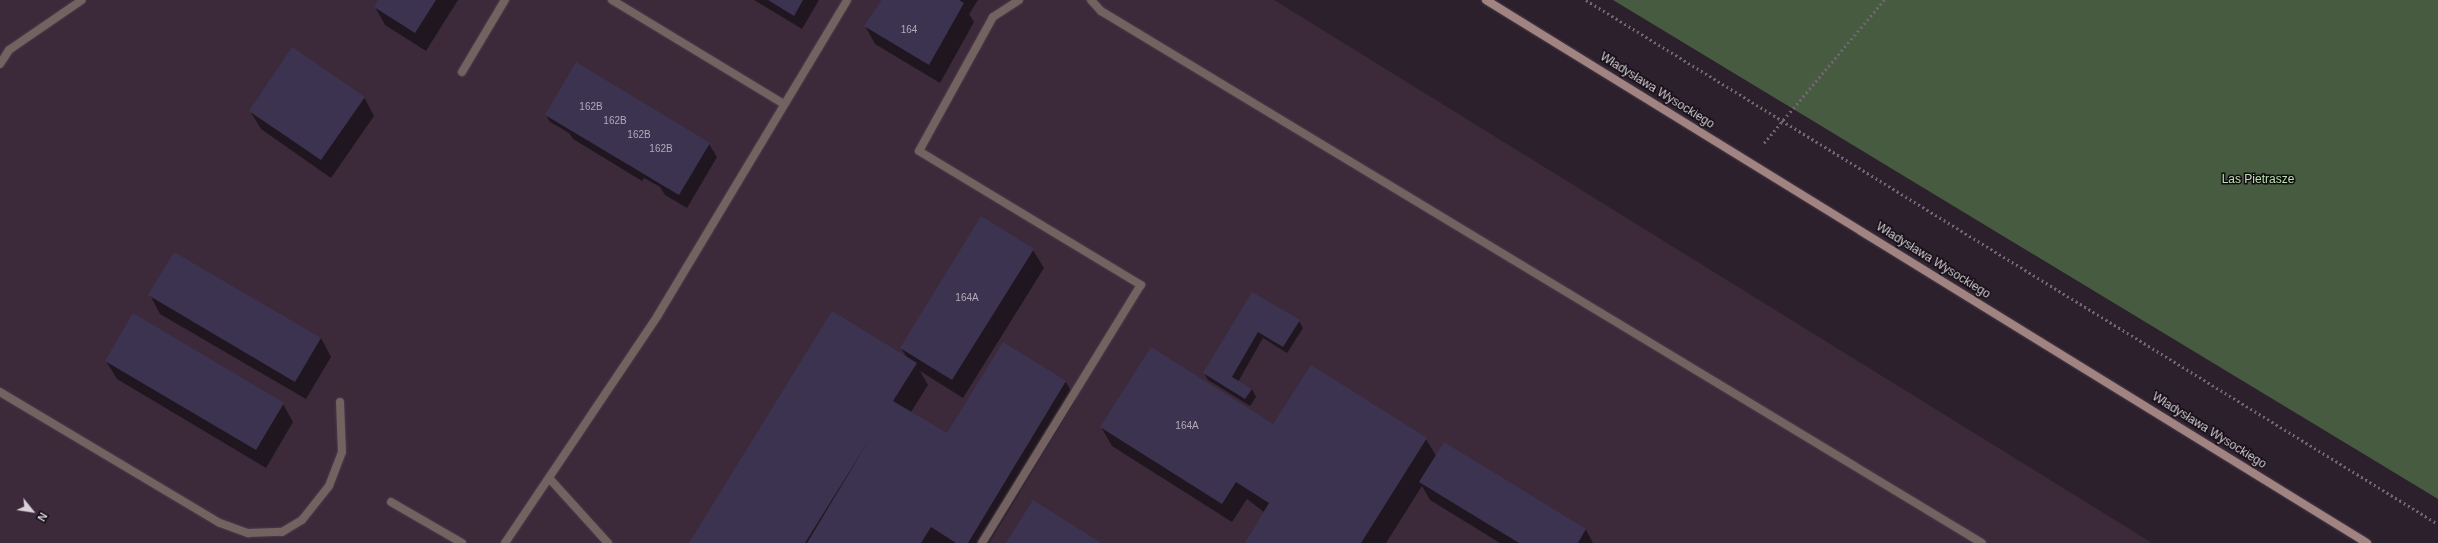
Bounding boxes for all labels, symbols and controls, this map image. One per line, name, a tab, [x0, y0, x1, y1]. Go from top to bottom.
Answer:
house number: 164	[901, 24, 917, 36]
street label: Władysława Wysockiego	[1597, 50, 1717, 132]
house number: 162B	[579, 101, 603, 113]
house number: 162B	[603, 115, 627, 127]
house number: 162B	[627, 129, 651, 141]
house number: 162B	[649, 143, 673, 155]
park label: Las Pietrasze	[2222, 173, 2294, 187]
street label: Władysława Wysockiego	[1873, 220, 1993, 302]
house number: 164A	[955, 292, 979, 304]
street label: Władysława Wysockiego	[2149, 390, 2269, 472]
house number: 164A	[1175, 420, 1199, 432]
north arrow	[12, 491, 52, 531]
text: N	[35, 511, 50, 523]

